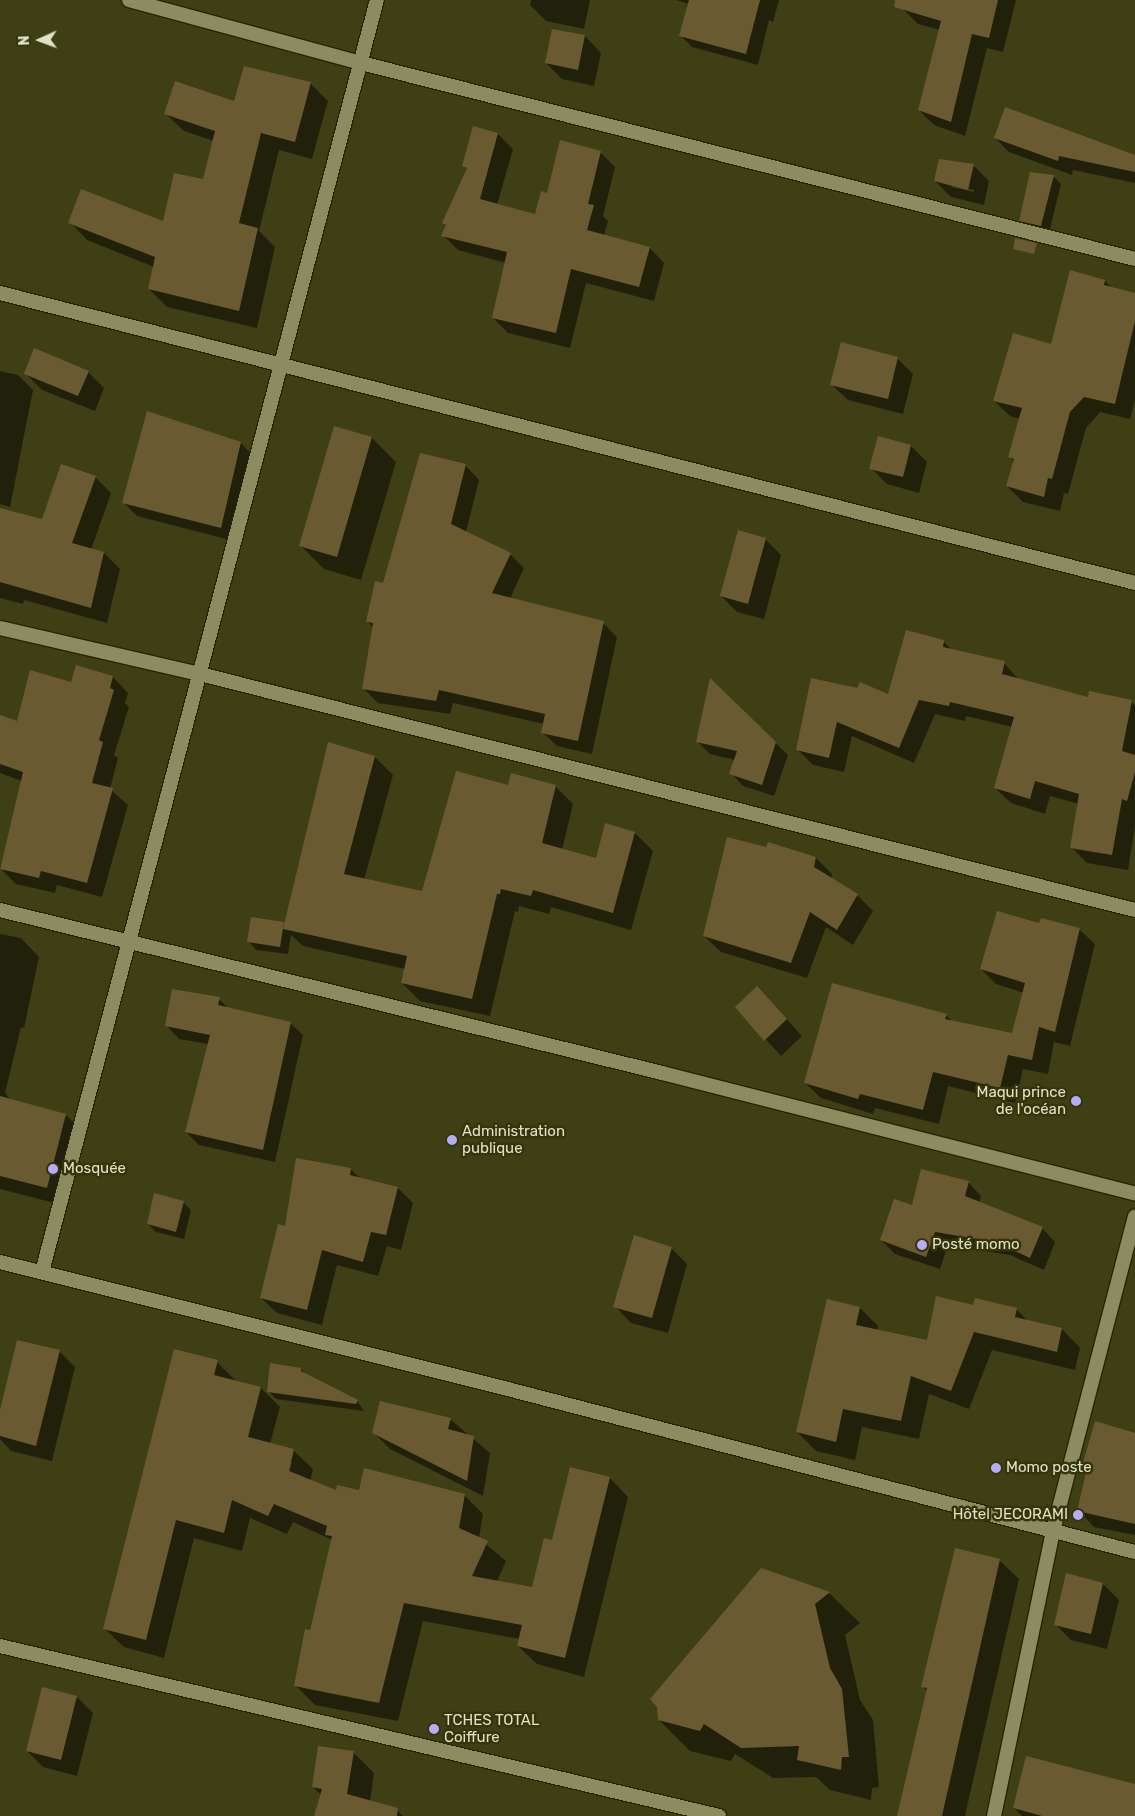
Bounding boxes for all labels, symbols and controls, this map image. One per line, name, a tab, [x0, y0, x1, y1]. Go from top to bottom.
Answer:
north arrow	[15, 15, 65, 65]
text: N	[16, 35, 33, 46]
place label: Maqui prince de l'océan	[976, 1083, 1066, 1118]
marker: Maqui prince de l'océan	[1070, 1095, 1082, 1107]
place label: Administration publique	[462, 1122, 565, 1157]
marker: Administration publique	[446, 1134, 458, 1146]
place label: Mosquée	[63, 1160, 126, 1178]
marker: Mosquée	[47, 1163, 59, 1175]
place label: Posté momo	[932, 1236, 1020, 1254]
marker: Posté momo	[916, 1239, 928, 1251]
place label: Momo poste	[1006, 1459, 1092, 1477]
marker: Momo poste	[990, 1462, 1002, 1474]
place label: Hôtel JECORAMI	[953, 1506, 1068, 1524]
marker: Hôtel JECORAMI	[1072, 1509, 1084, 1521]
place label: TCHES TOTAL Coiffure	[444, 1711, 540, 1746]
marker: TCHES TOTAL Coiffure	[428, 1723, 440, 1735]

